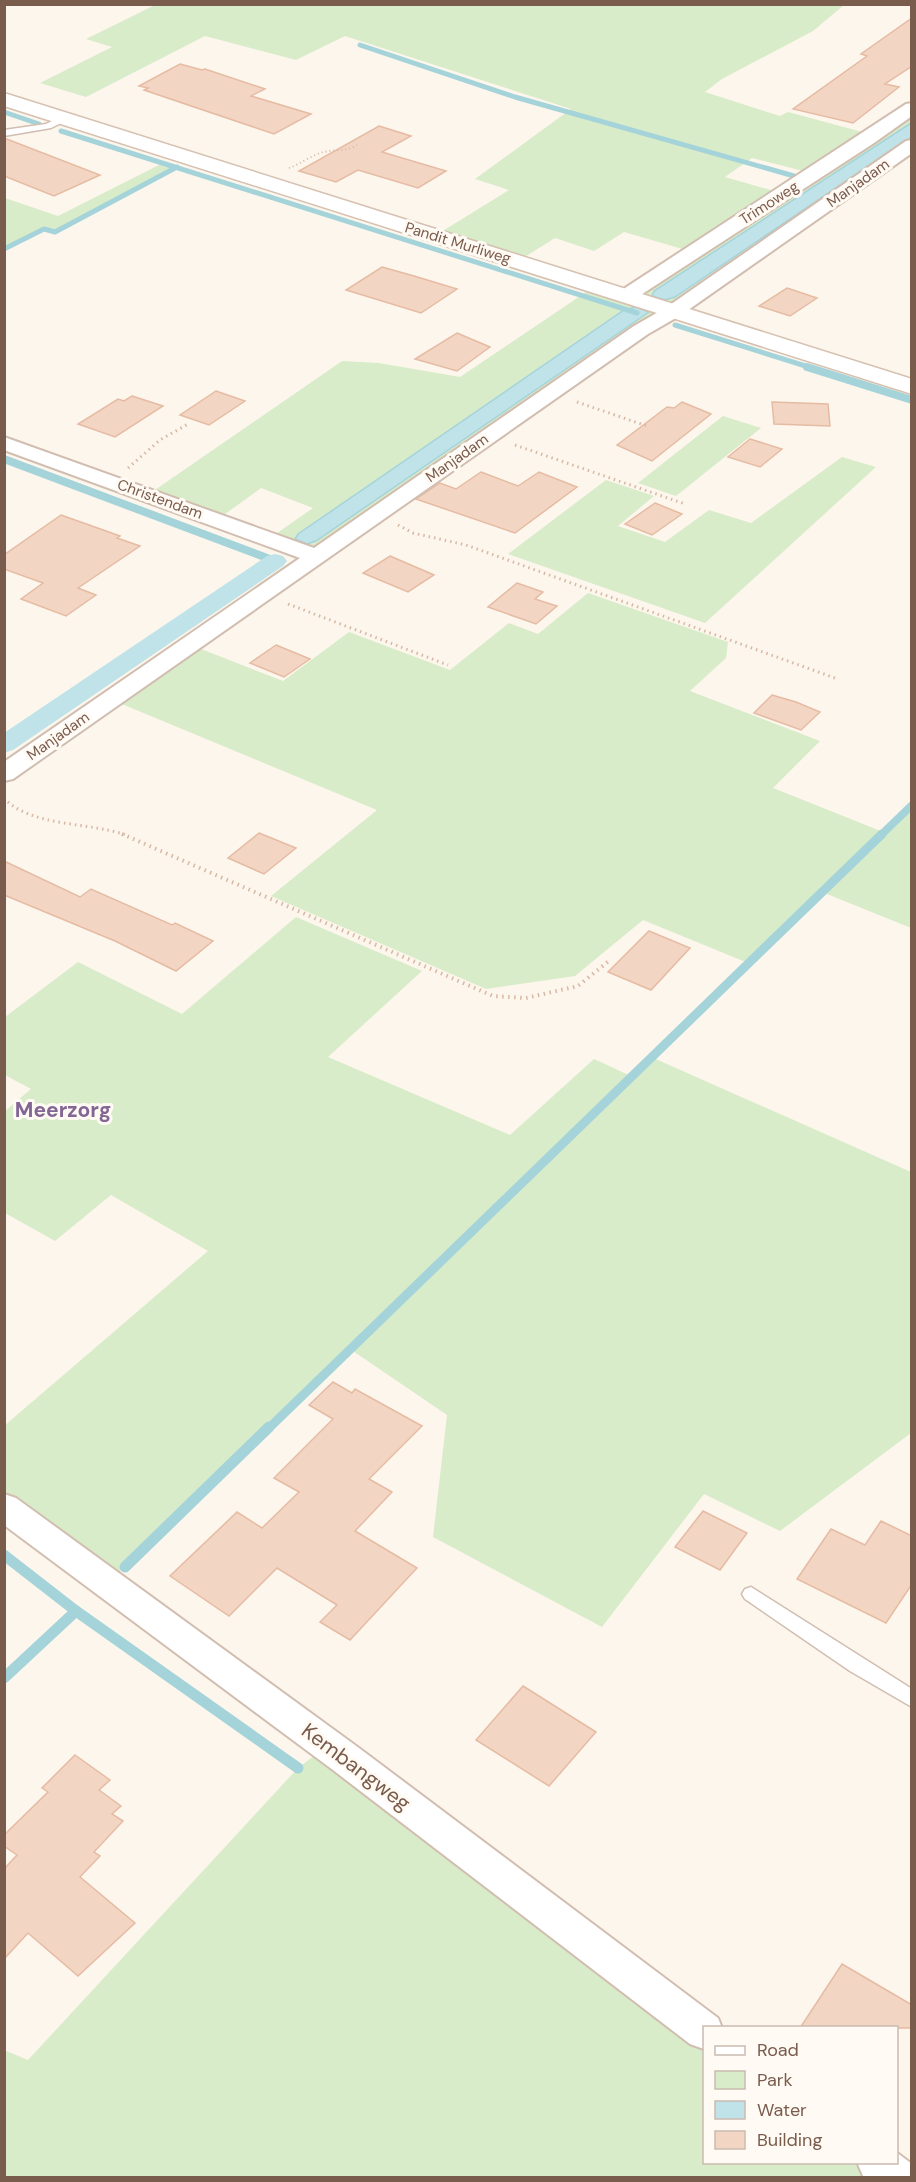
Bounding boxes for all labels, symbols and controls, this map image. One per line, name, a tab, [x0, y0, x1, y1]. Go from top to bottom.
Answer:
street label: Manjadam	[823, 154, 893, 212]
street label: Trimoweg	[736, 176, 802, 230]
street label: Pandit Murliweg	[403, 217, 513, 269]
street label: Manjadam	[422, 429, 492, 487]
street label: Christendam	[115, 474, 205, 524]
street label: Manjadam	[23, 707, 93, 765]
district label: Meerzorg	[15, 1096, 111, 1124]
street label: Kembangweg	[296, 1717, 416, 1817]
legend	[703, 2026, 898, 2164]
text: Road	[757, 2038, 799, 2062]
text: Park	[757, 2068, 793, 2092]
text: Water	[757, 2098, 807, 2122]
text: Building	[757, 2128, 822, 2152]

